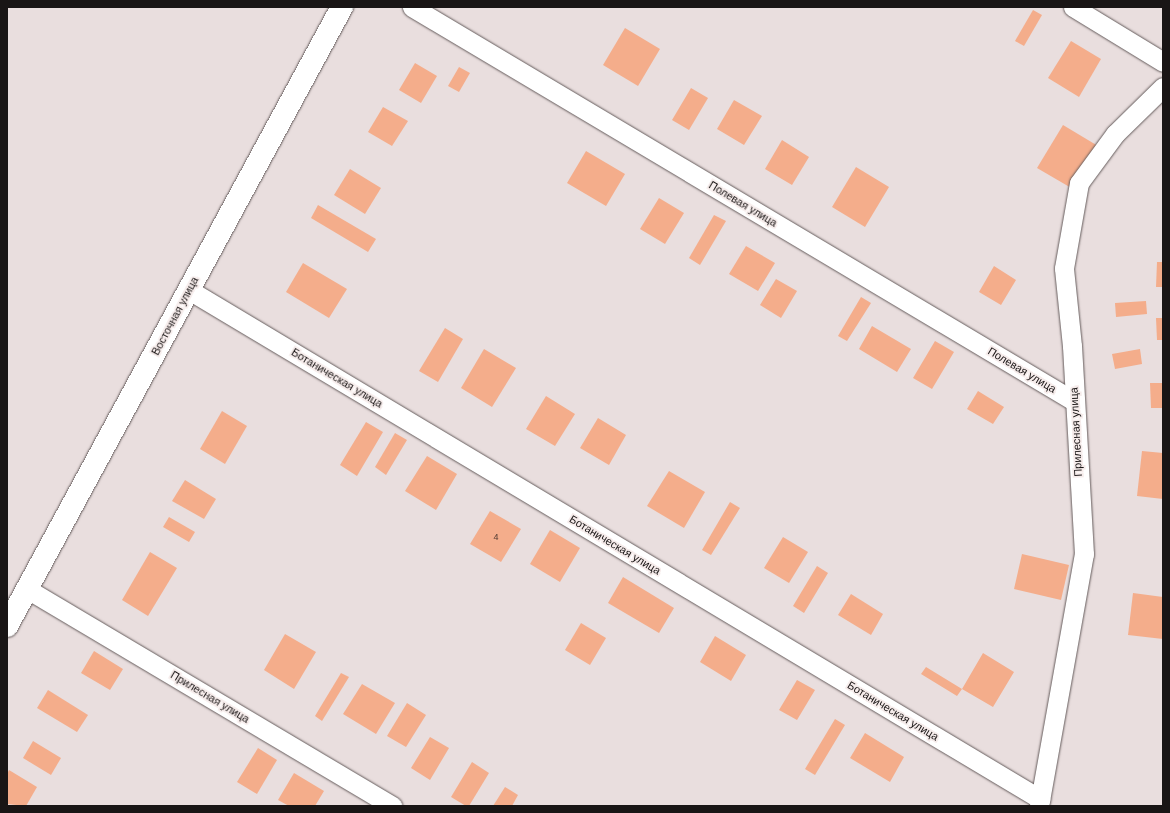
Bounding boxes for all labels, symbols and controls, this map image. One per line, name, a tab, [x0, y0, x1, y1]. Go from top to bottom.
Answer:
street label: Полевая улица	[706, 178, 780, 230]
street label: Восточная улица	[149, 275, 201, 357]
street label: Полевая улица	[985, 344, 1059, 396]
street label: Ботаническая улица	[289, 346, 385, 410]
street label: Прилесная улица	[1067, 387, 1085, 477]
street label: Ботаническая улица	[567, 513, 663, 577]
house number: 4	[493, 532, 499, 542]
street label: Прилесная улица	[168, 668, 252, 726]
street label: Ботаническая улица	[845, 679, 941, 743]

